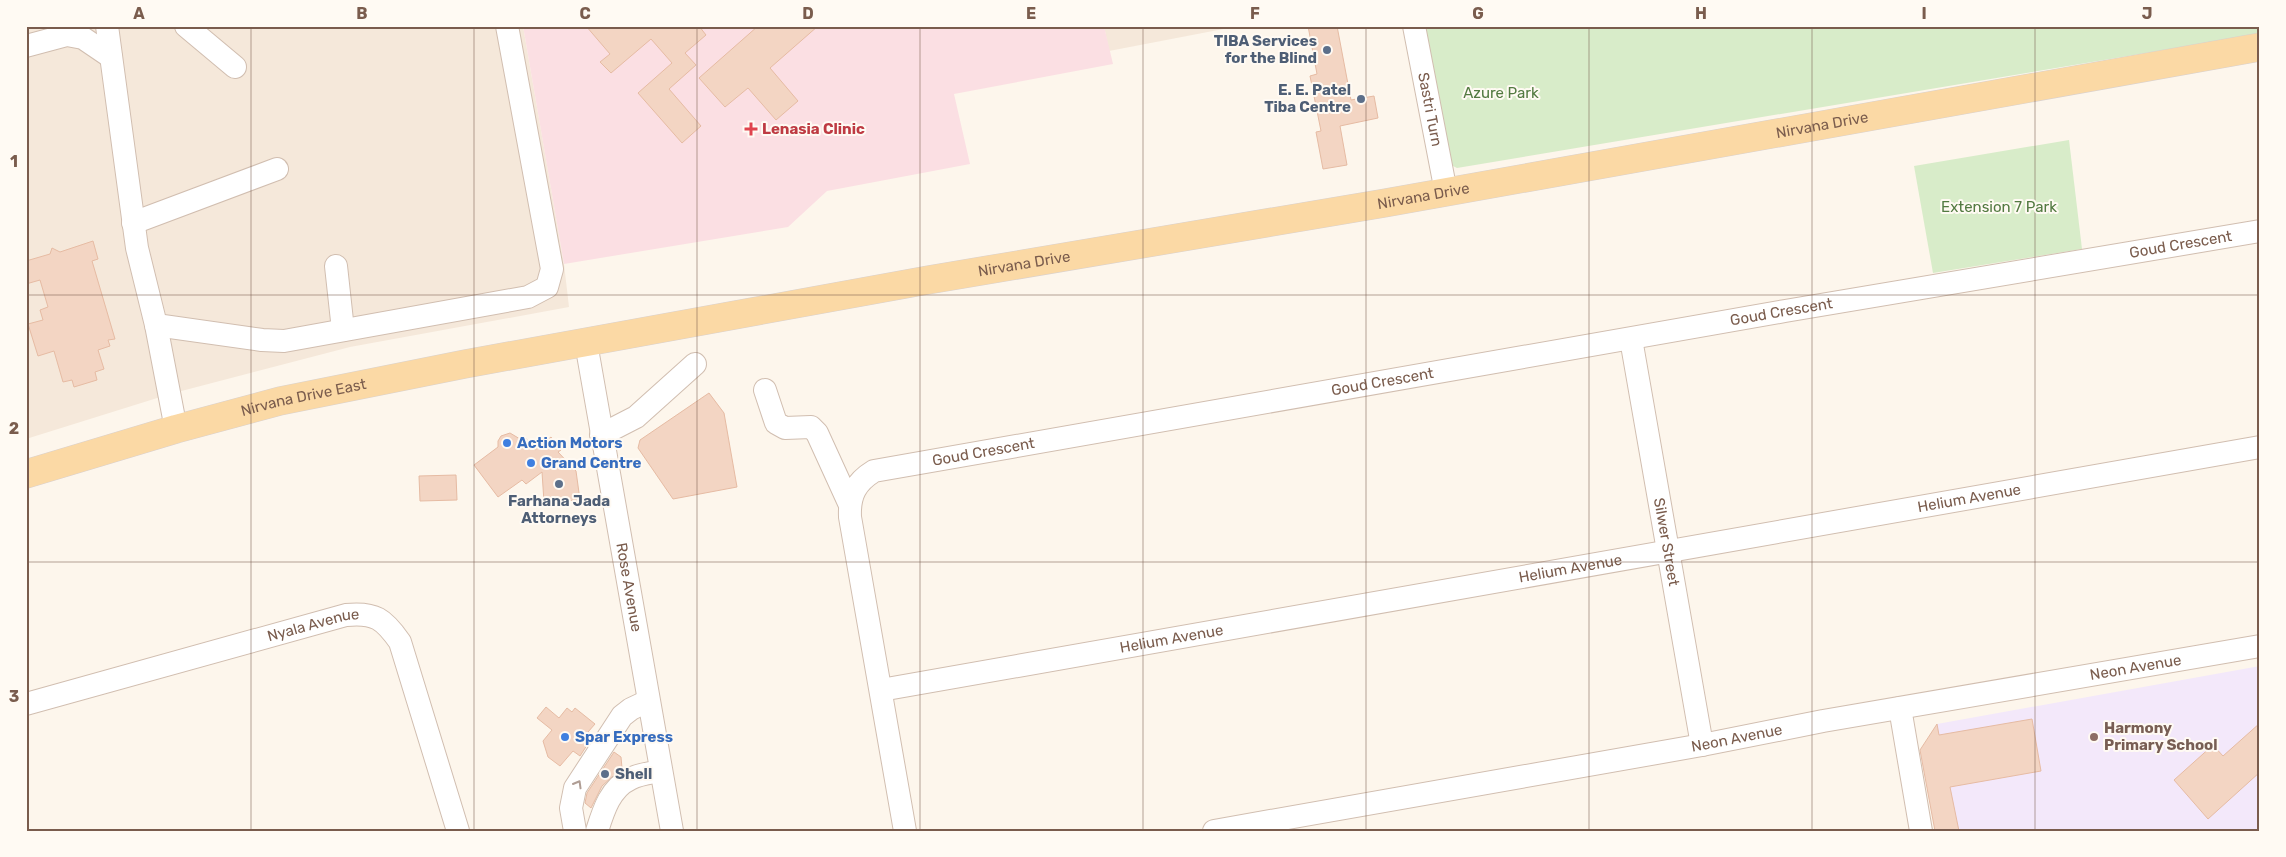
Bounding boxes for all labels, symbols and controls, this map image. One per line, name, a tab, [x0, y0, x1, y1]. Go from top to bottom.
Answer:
text: A	[133, 4, 145, 23]
text: B	[356, 4, 368, 23]
text: C	[579, 4, 591, 23]
text: D	[802, 4, 814, 23]
text: E	[1026, 4, 1036, 23]
text: F	[1250, 4, 1260, 23]
text: G	[1472, 4, 1484, 23]
text: H	[1695, 4, 1707, 23]
text: I	[1921, 4, 1927, 23]
text: J	[2142, 4, 2152, 23]
place label: TIBA Services for the Blind	[1214, 32, 1317, 67]
marker: TIBA Services for the Blind	[1321, 44, 1333, 56]
street label: Sastri Turn	[1414, 71, 1446, 148]
place label: E. E. Patel Tiba Centre	[1264, 81, 1351, 116]
park label: Azure Park	[1463, 84, 1539, 102]
marker: E. E. Patel Tiba Centre	[1355, 93, 1367, 105]
street label: Nirvana Drive	[1775, 108, 1870, 142]
place label: Lenasia Clinic	[762, 120, 865, 138]
marker: Lenasia Clinic	[744, 122, 758, 136]
text: 1	[10, 152, 18, 171]
street label: Nirvana Drive	[1376, 179, 1471, 213]
park label: Extension 7 Park	[1941, 198, 2057, 216]
street label: Goud Crescent	[2128, 227, 2233, 262]
street label: Nirvana Drive	[977, 247, 1072, 280]
street label: Goud Crescent	[1729, 294, 1834, 329]
street label: Goud Crescent	[1330, 364, 1435, 400]
street label: Nirvana Drive East	[239, 375, 368, 420]
text: 2	[9, 419, 19, 438]
place label: Action Motors	[517, 434, 623, 452]
street label: Goud Crescent	[931, 434, 1036, 470]
marker: Action Motors	[501, 437, 513, 449]
place label: Grand Centre	[541, 454, 641, 472]
marker: Grand Centre	[525, 457, 537, 469]
marker: Farhana Jada Attorneys	[553, 478, 565, 490]
street label: Helium Avenue	[1916, 480, 2022, 516]
place label: Farhana Jada Attorneys	[508, 492, 610, 527]
street label: Silwer Street	[1650, 496, 1683, 588]
street label: Rose Avenue	[612, 541, 646, 633]
street label: Helium Avenue	[1517, 551, 1623, 586]
street label: Nyala Avenue	[265, 605, 359, 645]
street label: Helium Avenue	[1118, 621, 1225, 657]
street label: Neon Avenue	[2088, 651, 2183, 684]
text: 3	[9, 687, 19, 706]
place label: Harmony Primary School	[2104, 719, 2218, 754]
street label: Neon Avenue	[1690, 720, 1784, 756]
place label: Spar Express	[575, 728, 673, 746]
marker: Spar Express	[559, 731, 571, 743]
marker: Harmony Primary School	[2088, 731, 2100, 743]
place label: Shell	[615, 765, 652, 783]
marker: Shell	[599, 768, 611, 780]
one-way arrow	[572, 780, 582, 789]

